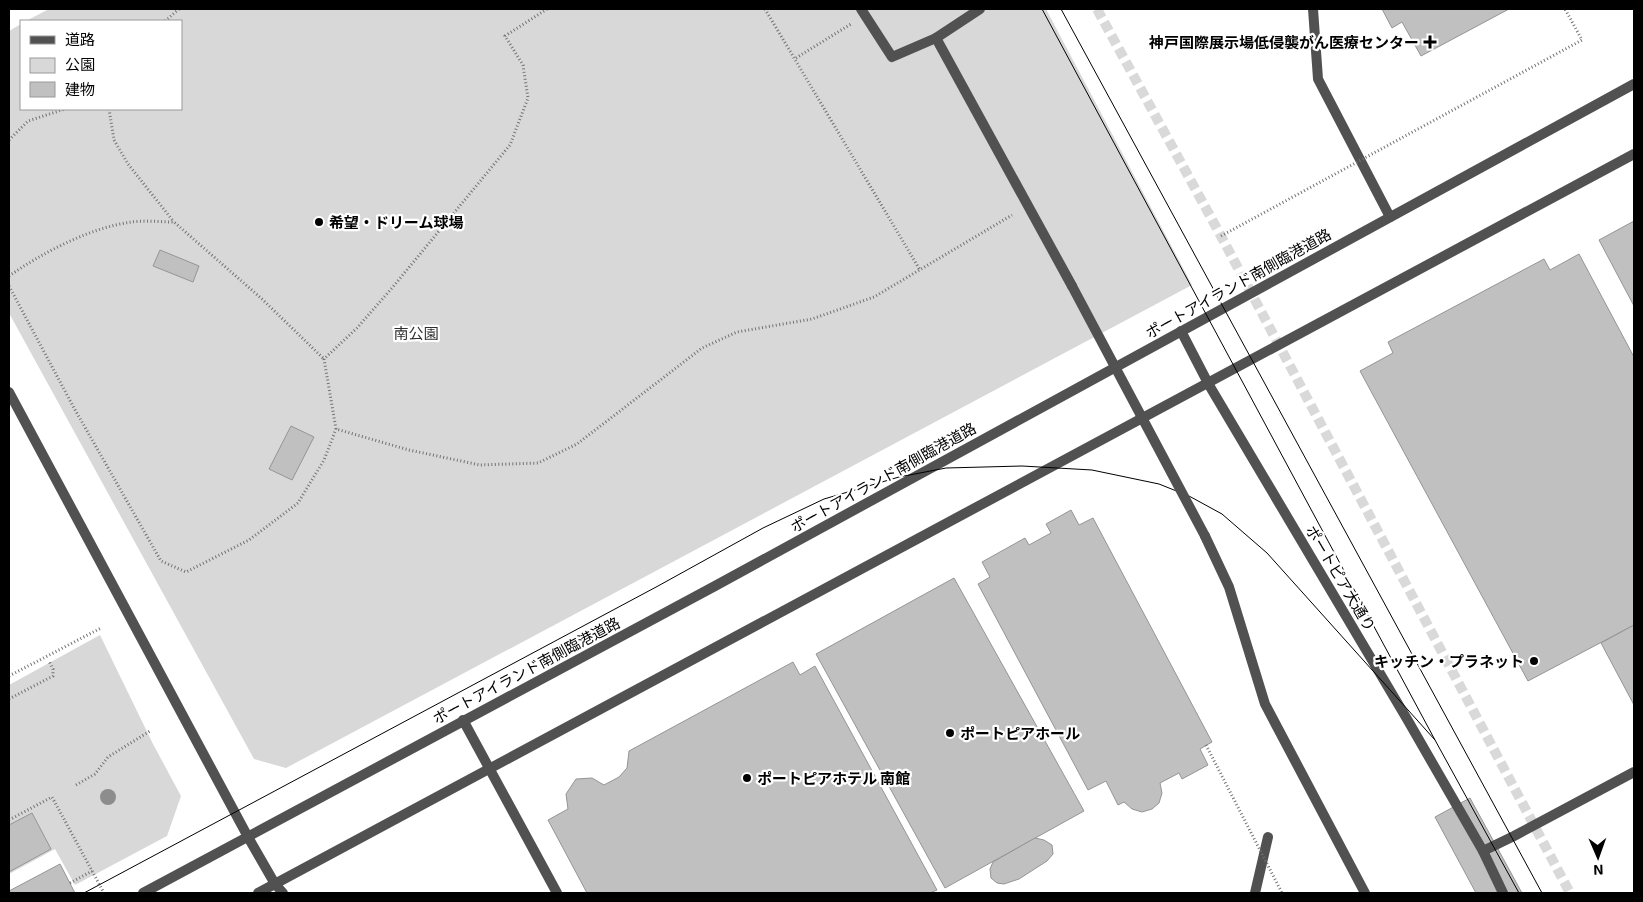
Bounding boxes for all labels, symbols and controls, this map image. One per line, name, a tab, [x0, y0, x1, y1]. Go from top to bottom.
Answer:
legend	[20, 20, 182, 110]
text: 道路	[65, 30, 95, 48]
place label: 神戸国際展示場低侵襲がん医療センター	[1148, 33, 1419, 51]
marker: 神戸国際展示場低侵襲がん医療センター	[1423, 35, 1437, 49]
text: 公園	[65, 55, 95, 73]
text: 建物	[65, 80, 95, 98]
place label: 希望・ドリーム球場	[329, 213, 464, 231]
marker: 希望・ドリーム球場	[313, 216, 325, 228]
street label: ポートアイランド南側臨港道路	[1142, 224, 1334, 342]
park label: 南公園	[393, 324, 439, 342]
street label: ポートアイランド南側臨港道路	[787, 418, 979, 536]
street label: ポートピア大通り	[1302, 522, 1380, 634]
street label: ポートアイランド南側臨港道路	[429, 613, 623, 727]
place label: キッチン・プラネット	[1374, 652, 1524, 670]
marker: キッチン・プラネット	[1528, 655, 1540, 667]
place label: ポートピアホール	[960, 724, 1080, 742]
marker: ポートピアホール	[944, 727, 956, 739]
place label: ポートピアホテル 南館	[757, 769, 910, 787]
marker: ポートピアホテル 南館	[741, 772, 753, 784]
north arrow	[1573, 832, 1623, 882]
text: N	[1593, 862, 1604, 879]

